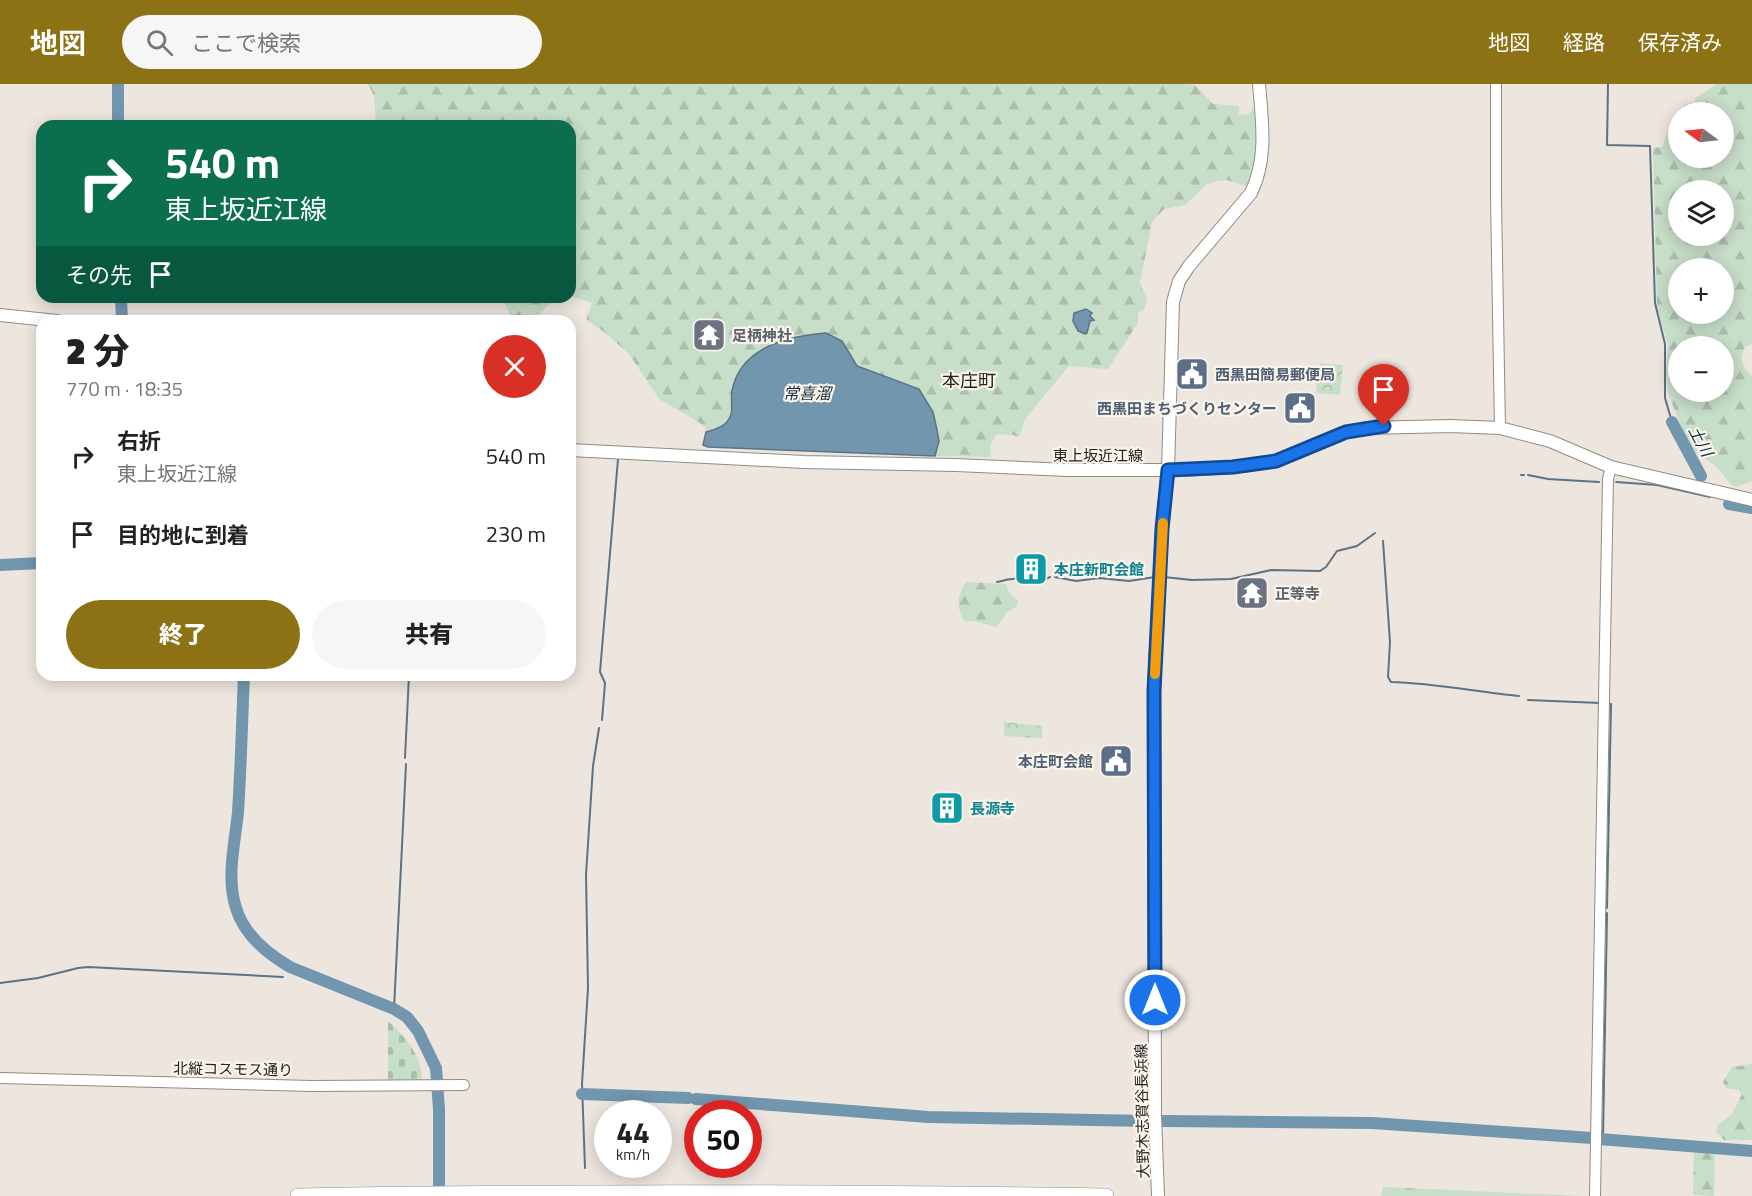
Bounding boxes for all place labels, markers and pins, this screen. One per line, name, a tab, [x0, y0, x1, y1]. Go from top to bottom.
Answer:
temple icon: 足柄神社	[691, 317, 727, 353]
place label: 足柄神社	[732, 324, 792, 347]
public building icon: 西黒田簡易郵便局	[1174, 356, 1210, 392]
place label: 西黒田簡易郵便局	[1215, 363, 1335, 386]
pin	[1358, 364, 1409, 426]
public building icon: 西黒田まちづくりセンター	[1282, 390, 1318, 426]
place label: 西黒田まちづくりセンター	[1097, 397, 1277, 420]
building icon: 本庄新町会館	[1013, 551, 1049, 587]
place label: 本庄新町会館	[1054, 558, 1144, 581]
temple icon: 正等寺	[1234, 575, 1270, 611]
place label: 正等寺	[1275, 582, 1320, 605]
public building icon: 本庄町会館	[1098, 743, 1134, 779]
place label: 本庄町会館	[1018, 750, 1093, 773]
building icon: 長源寺	[929, 790, 965, 826]
place label: 長源寺	[970, 797, 1015, 820]

